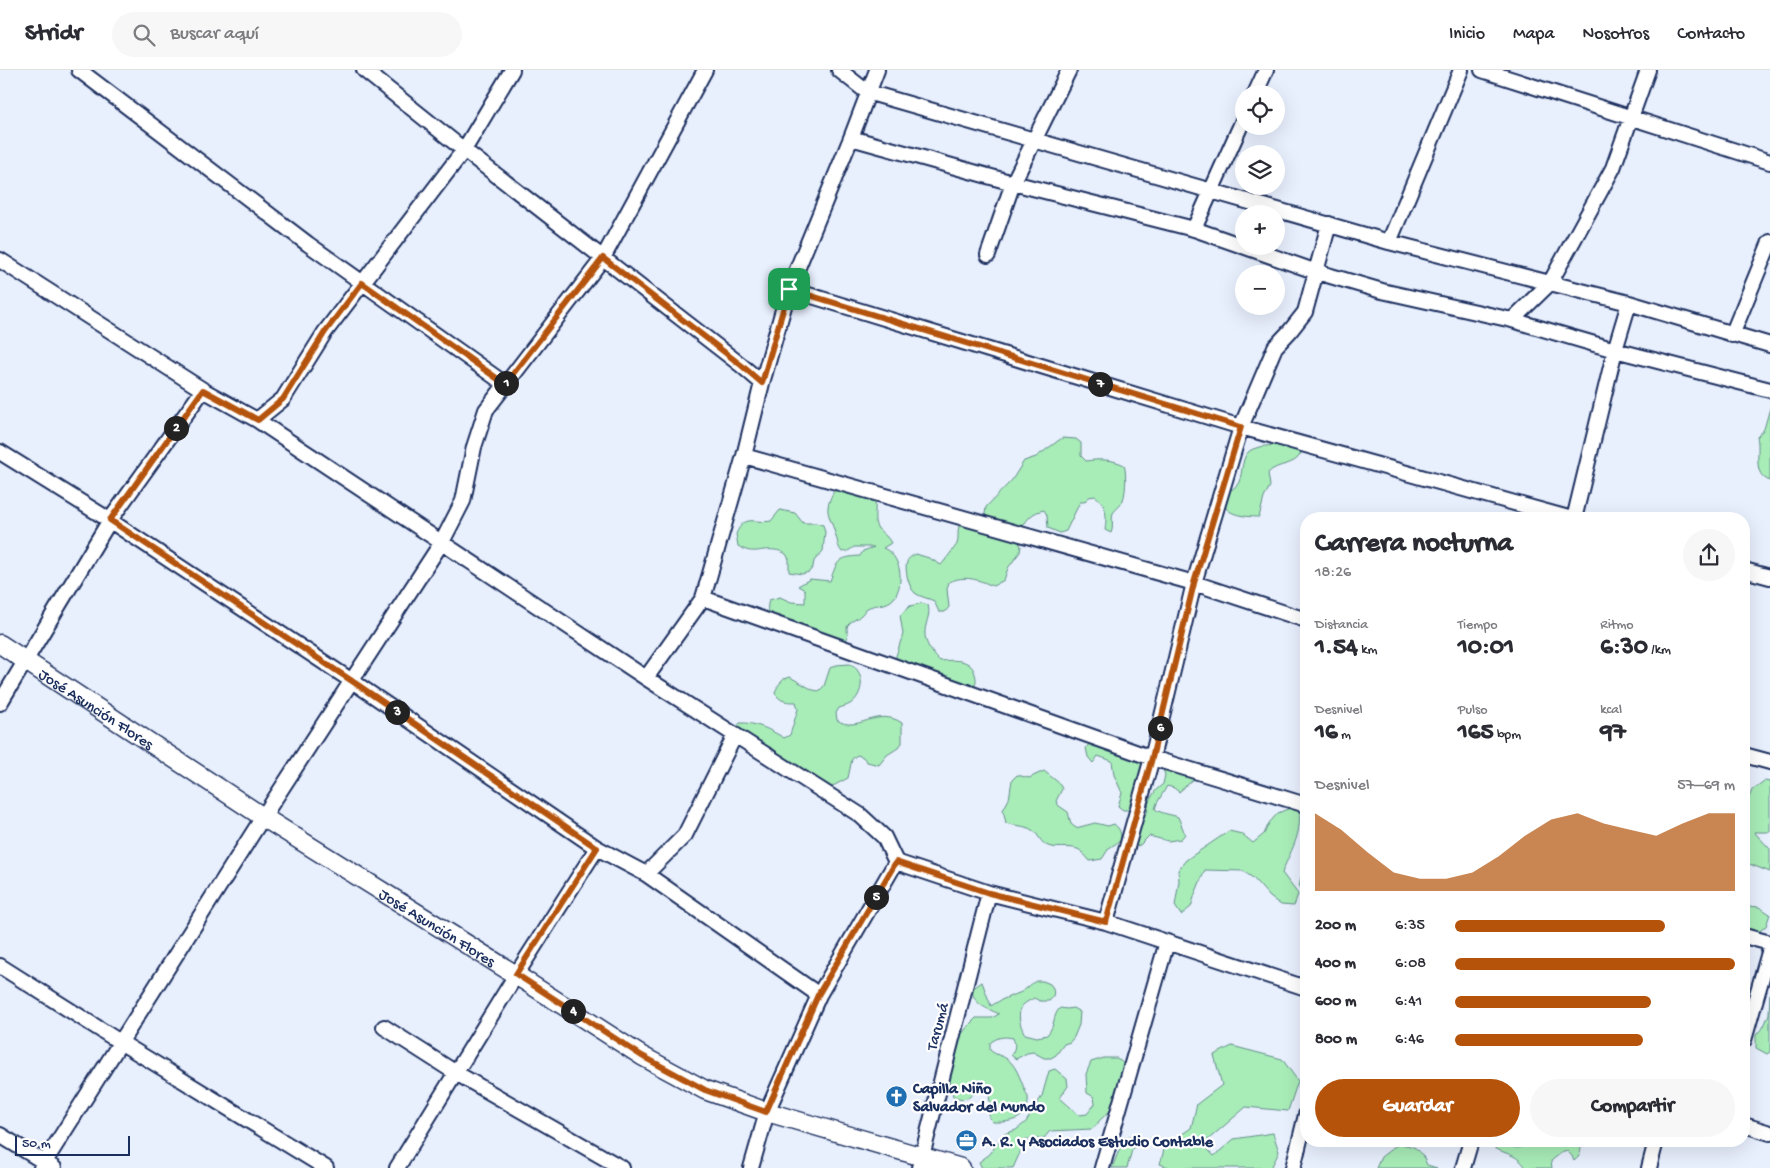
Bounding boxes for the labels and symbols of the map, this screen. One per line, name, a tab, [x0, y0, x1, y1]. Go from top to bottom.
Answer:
pin	[768, 268, 810, 310]
pin: 1	[494, 370, 518, 396]
pin: 7	[1088, 372, 1112, 396]
pin: 2	[164, 416, 188, 440]
street label: José Asunción Flores	[34, 666, 157, 756]
pin: 3	[384, 700, 410, 724]
pin: 6	[1148, 716, 1172, 740]
pin: 5	[864, 884, 888, 910]
street label: José Asunción Flores	[374, 886, 499, 973]
pin: 4	[560, 998, 586, 1024]
street label: Tarumá	[924, 1000, 955, 1054]
place label: Capilla Niño Salvador del Mundo	[912, 1081, 1045, 1118]
church icon: Capilla Niño Salvador del Mundo	[885, 1084, 909, 1108]
office icon: A. R. y Asociados Estudio Contable	[954, 1128, 978, 1152]
scale bar	[15, 1133, 130, 1156]
place label: A. R. y Asociados Estudio Contable	[981, 1134, 1214, 1153]

